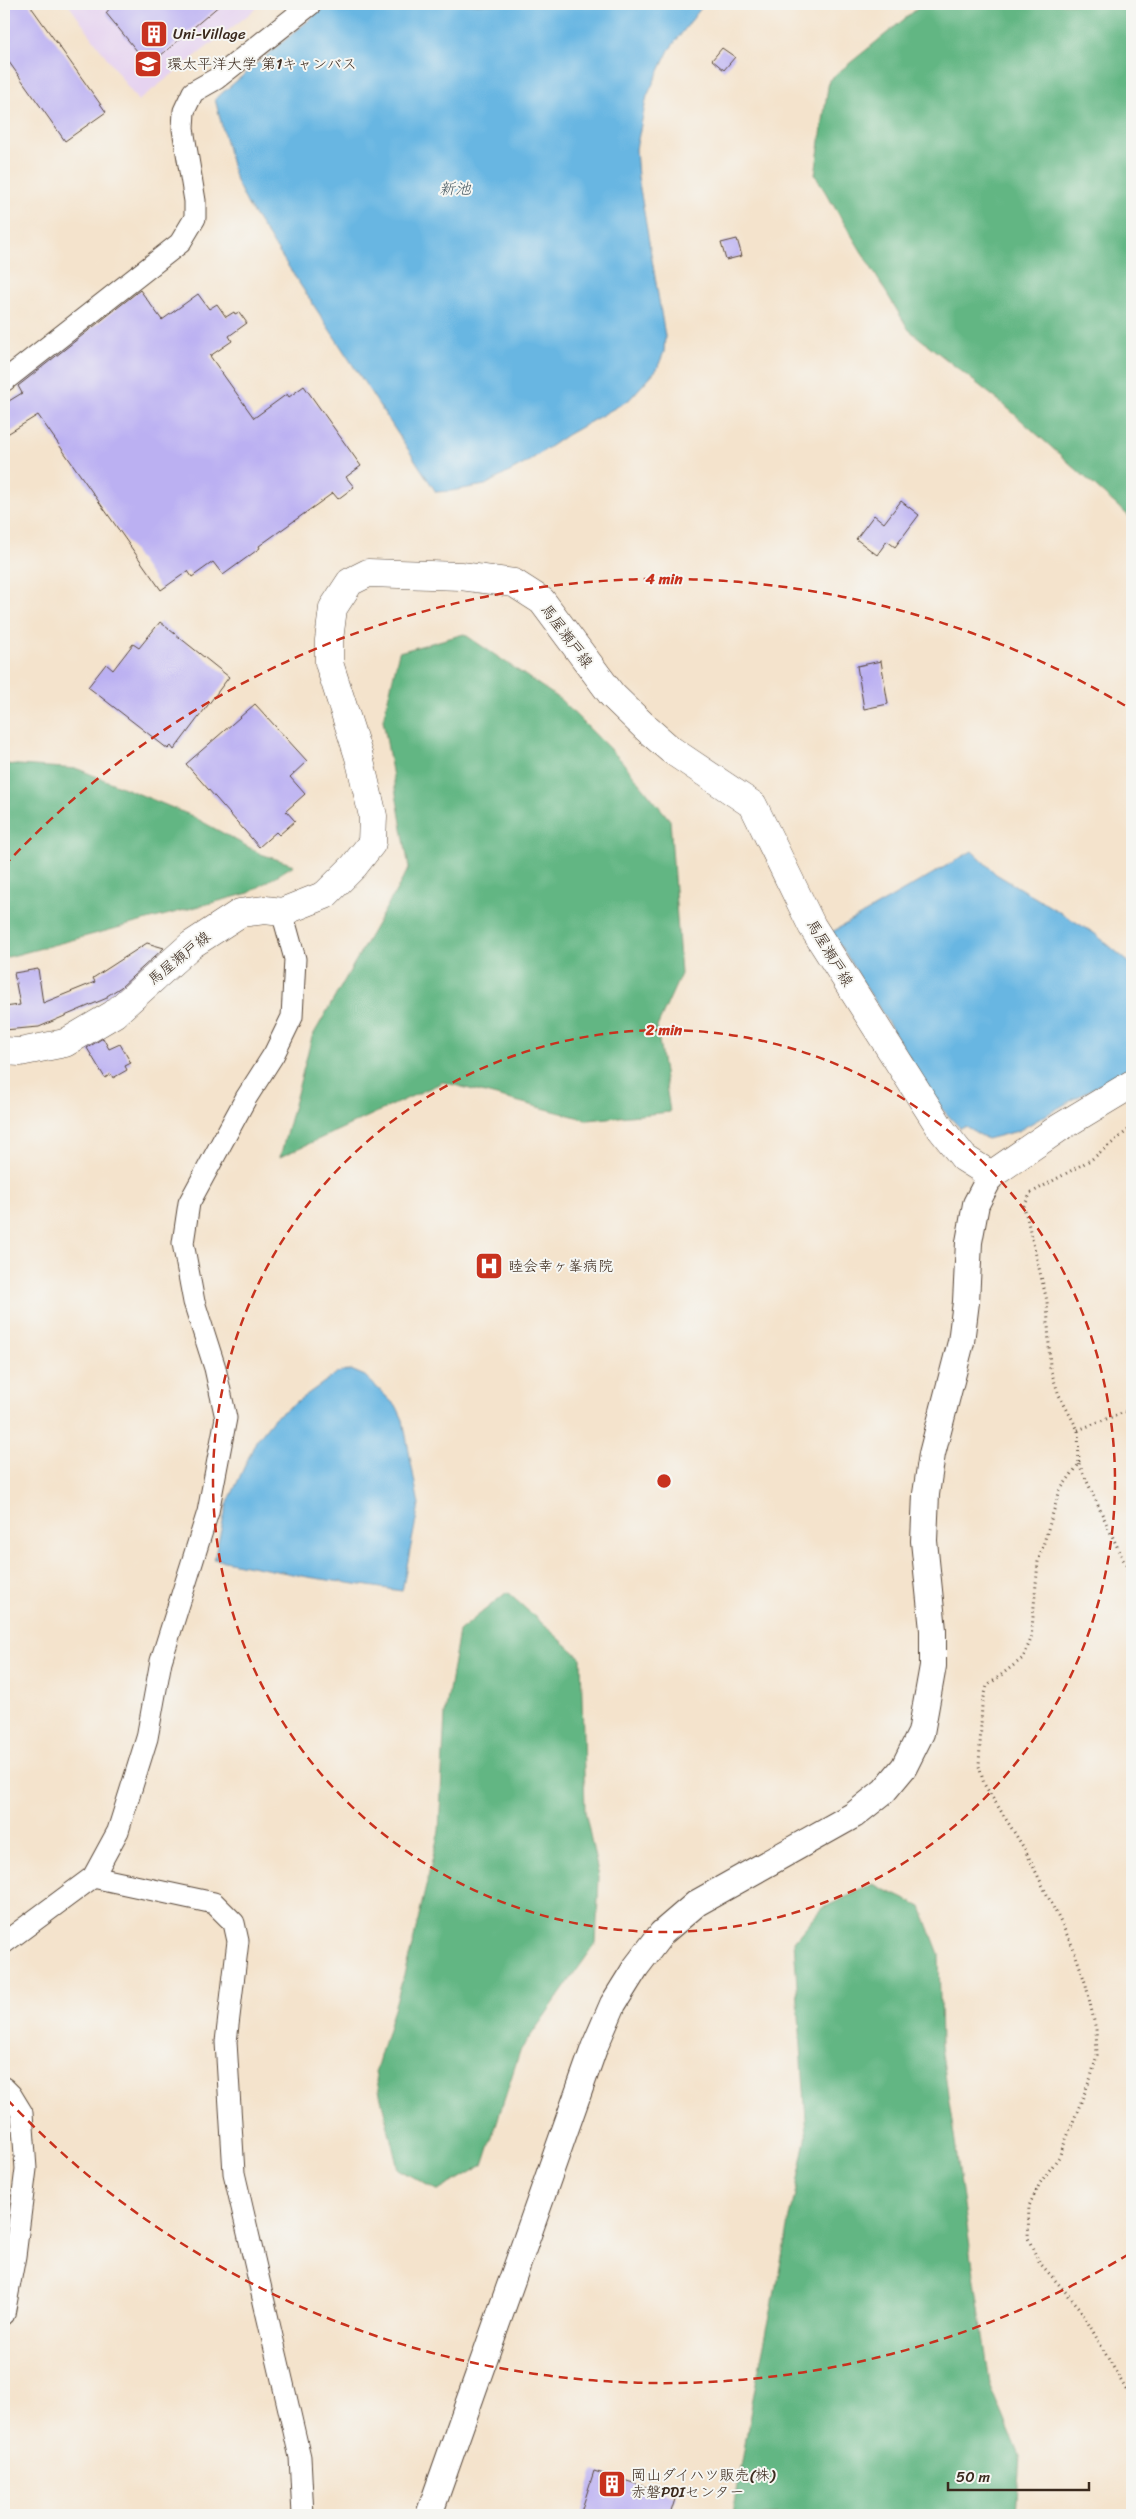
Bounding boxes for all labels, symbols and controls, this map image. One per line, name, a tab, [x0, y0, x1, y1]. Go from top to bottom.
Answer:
building icon: Uni-Village	[139, 19, 169, 49]
place label: Uni-Village	[173, 21, 246, 47]
school or university icon: 環太平洋大学 第1キャンバス	[133, 49, 163, 79]
place label: 環太平洋大学 第1キャンバス	[167, 51, 357, 77]
water label: 新池	[439, 174, 472, 203]
text: 4 min	[644, 566, 683, 592]
street label: 馬屋瀬戸線	[534, 598, 600, 674]
street label: 馬屋瀬戸線	[800, 914, 860, 992]
street label: 馬屋瀬戸線	[142, 924, 216, 992]
text: 2 min	[645, 1017, 683, 1043]
hospital icon: 睦会幸ヶ峯病院	[474, 1251, 504, 1281]
place label: 睦会幸ヶ峯病院	[508, 1253, 613, 1279]
centre of rings	[655, 1472, 673, 1490]
scale bar	[948, 2459, 1090, 2491]
place label: 岡山ダイハツ販売(株) 赤磐PDIセンター	[631, 2462, 776, 2505]
text: 50 m	[956, 2464, 991, 2490]
building icon: 岡山ダイハツ販売(株) 赤磐PDIセンター	[597, 2469, 627, 2499]

